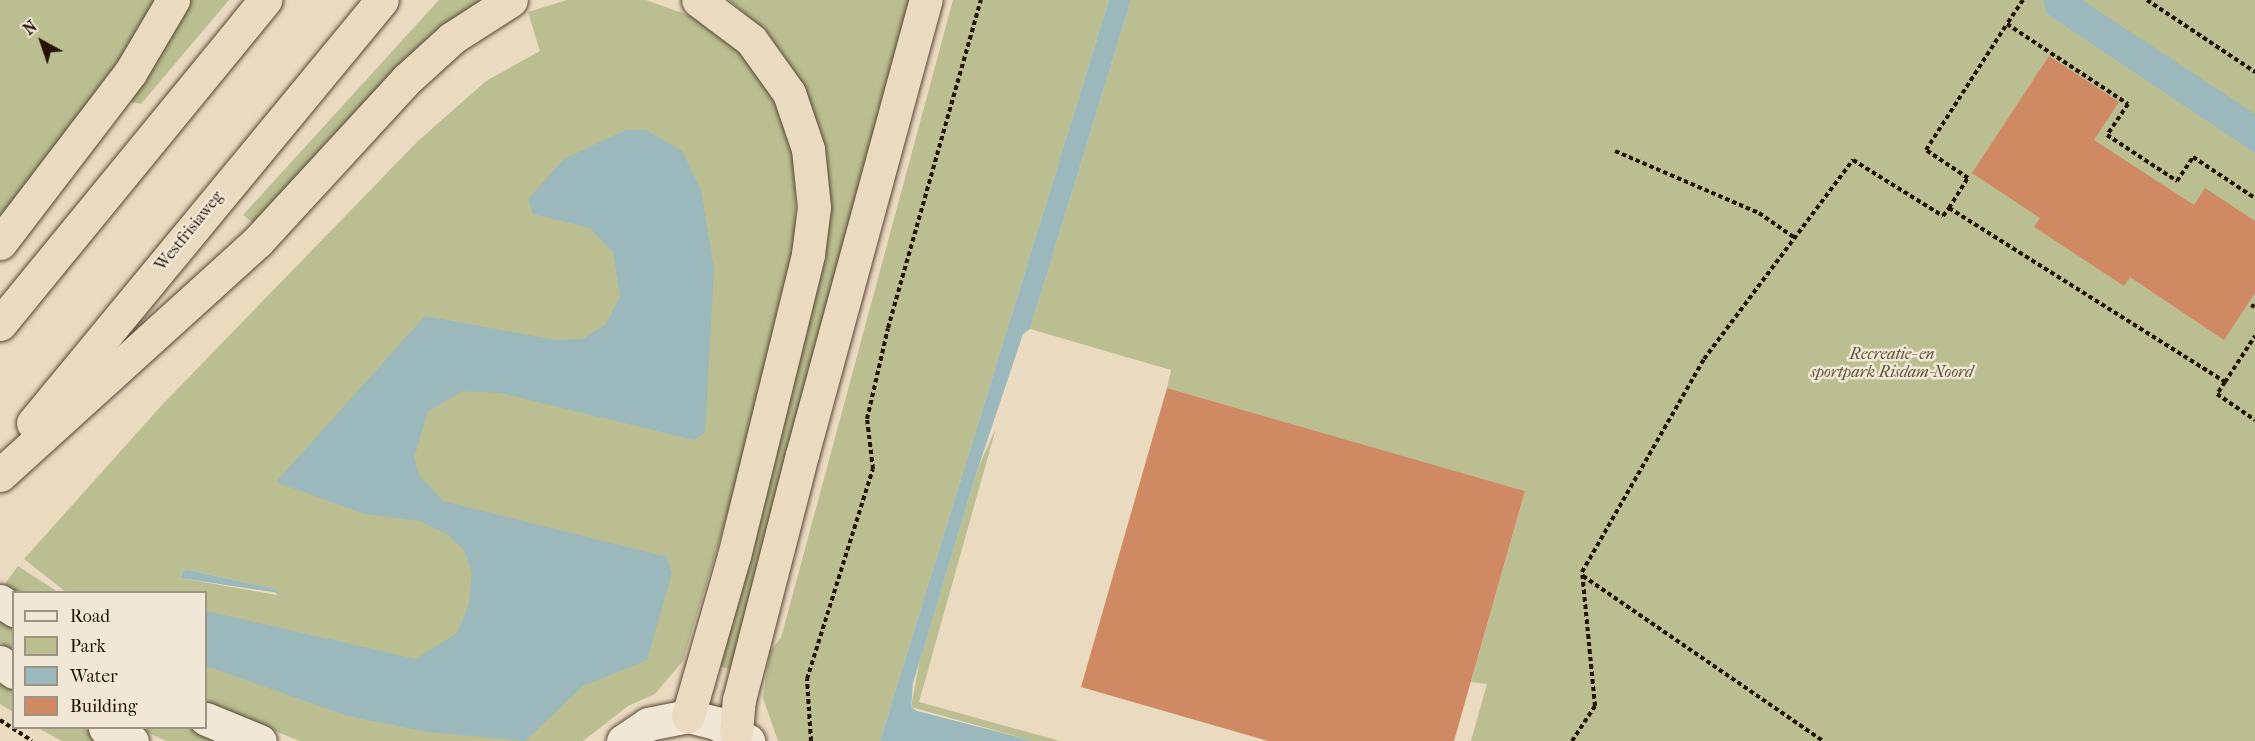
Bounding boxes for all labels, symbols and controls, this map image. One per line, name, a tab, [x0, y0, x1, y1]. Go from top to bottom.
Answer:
north arrow	[12, 12, 72, 72]
text: N	[19, 17, 41, 39]
street label: Westfrisiaweg	[151, 187, 227, 275]
park label: Recreatie- en sportpark Risdam-Noord	[1811, 344, 1973, 382]
legend	[12, 591, 207, 729]
text: Road	[70, 606, 110, 627]
text: Park	[70, 636, 106, 657]
text: Water	[70, 666, 118, 687]
text: Building	[70, 696, 137, 717]

